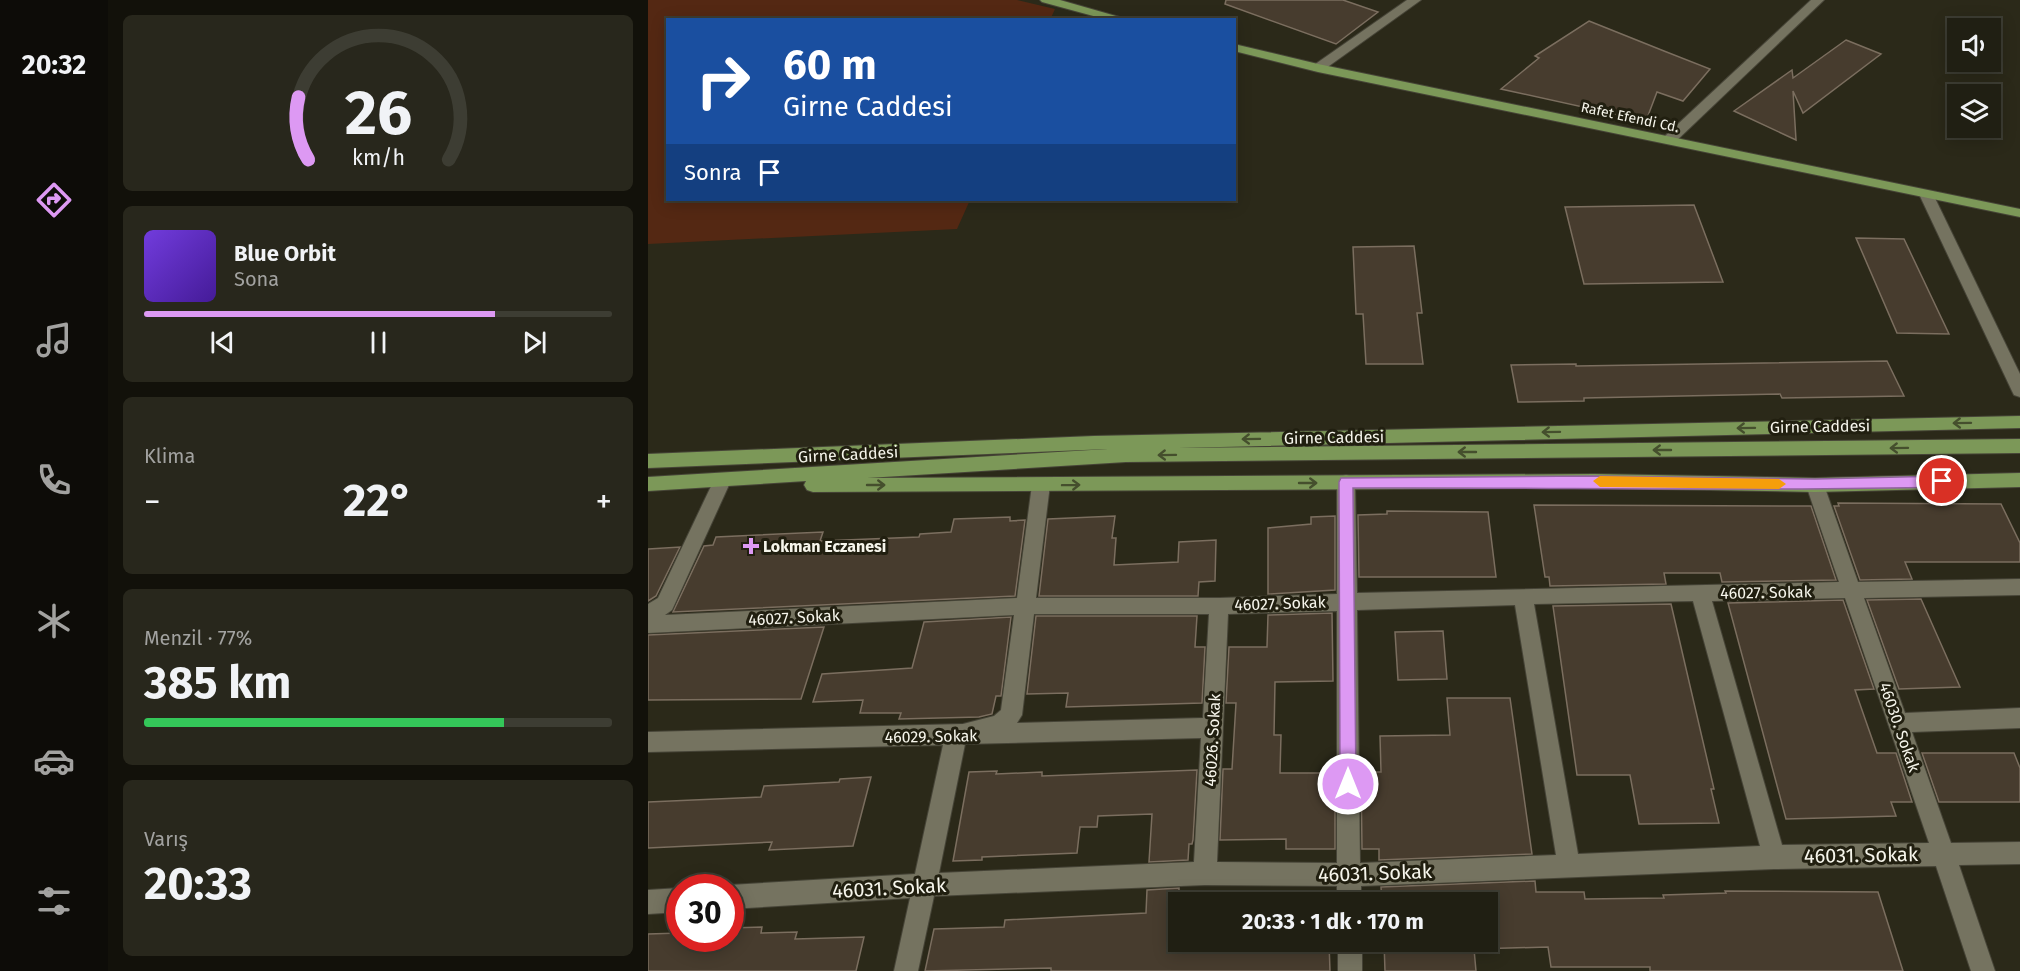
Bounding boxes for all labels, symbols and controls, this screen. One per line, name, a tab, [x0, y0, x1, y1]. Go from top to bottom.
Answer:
map controls	[1947, 18, 2001, 138]
button: sound	[1947, 18, 2001, 72]
text: 60 m	[783, 40, 877, 90]
icon: right	[684, 42, 762, 120]
text: 20:32	[22, 49, 86, 81]
text: 26	[344, 76, 412, 151]
button: layers	[1947, 84, 2001, 138]
text: Girne Caddesi	[783, 91, 953, 123]
street label: Rafet Efendi Cd.	[1579, 99, 1680, 136]
text: km/h	[351, 145, 405, 171]
icon: arrive	[753, 156, 786, 189]
text: Sonra	[684, 159, 741, 186]
icon: directions	[33, 179, 75, 221]
text: Blue Orbit	[234, 240, 336, 267]
text: Sona	[234, 267, 279, 291]
icon: music	[33, 319, 75, 361]
icon: previous	[206, 326, 239, 359]
icon: pause	[362, 326, 395, 359]
icon: next	[518, 326, 551, 359]
street label: Girne Caddesi	[1770, 416, 1870, 437]
one-way arrow	[1952, 417, 1972, 429]
one-way arrow	[1736, 422, 1756, 433]
one-way arrow	[1541, 426, 1561, 438]
street label: Girne Caddesi	[1284, 427, 1384, 448]
one-way arrow	[1241, 433, 1261, 444]
street label: Girne Caddesi	[797, 442, 899, 467]
one-way arrow	[1889, 442, 1909, 454]
text: Klima	[144, 444, 195, 468]
one-way arrow	[1652, 444, 1672, 456]
one-way arrow	[1457, 446, 1477, 458]
one-way arrow	[1157, 449, 1177, 461]
pin	[1916, 455, 1967, 506]
icon: phone	[33, 459, 75, 501]
icon: arrive	[1925, 464, 1958, 497]
text: 22°	[343, 474, 413, 528]
one-way arrow	[1297, 477, 1317, 488]
one-way arrow	[865, 479, 885, 491]
one-way arrow	[1060, 479, 1080, 491]
text: −	[144, 482, 161, 522]
text: +	[596, 482, 612, 522]
place label: Lokman Eczanesi	[763, 537, 886, 556]
marker: Lokman Eczanesi	[744, 539, 758, 553]
street label: 46027. Sokak	[1720, 582, 1813, 603]
street label: 46027. Sokak	[1234, 592, 1327, 615]
icon: climate	[33, 600, 75, 642]
street label: 46027. Sokak	[748, 606, 841, 629]
text: Menzil · 77%	[144, 626, 252, 650]
text: 385 km	[144, 656, 291, 710]
street label: 46030. Sokak	[1875, 680, 1924, 775]
street label: 46026. Sokak	[1201, 692, 1224, 787]
street label: 46029. Sokak	[884, 726, 978, 747]
icon: car	[33, 740, 75, 782]
position arrow	[1316, 752, 1380, 816]
text: Varış	[144, 827, 188, 851]
street label: 46031. Sokak	[1804, 842, 1919, 868]
text: 20:33	[144, 857, 252, 911]
street label: 46031. Sokak	[1318, 859, 1433, 887]
street label: 46031. Sokak	[831, 873, 947, 903]
speed limit sign: 30	[666, 874, 744, 952]
icon: filters	[33, 880, 75, 922]
text: 20:33 · 1 dk · 170 m	[1242, 908, 1424, 935]

